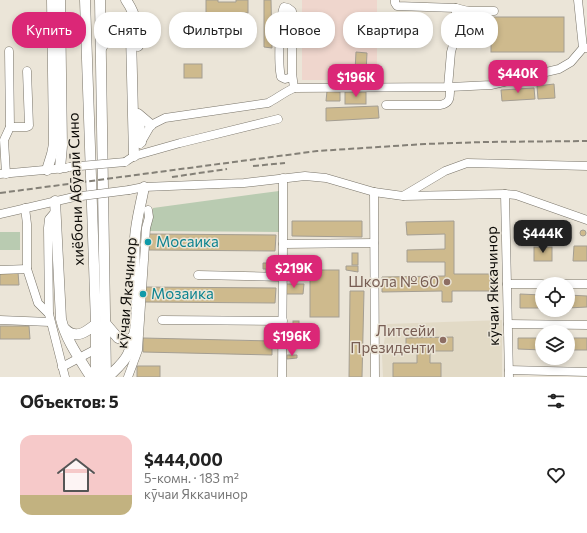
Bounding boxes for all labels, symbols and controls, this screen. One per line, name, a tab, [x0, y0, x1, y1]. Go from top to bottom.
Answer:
chip: Купить	[12, 12, 86, 48]
chip: Снять	[94, 12, 161, 48]
chip: Фильтры	[169, 12, 257, 48]
chip: Новое	[265, 12, 335, 48]
chip: Квартира	[343, 12, 433, 48]
chip: Дом	[441, 12, 498, 48]
pin: $440K	[490, 60, 546, 94]
pin: $196K	[328, 64, 384, 98]
text: $440K	[497, 65, 539, 81]
text: $196K	[337, 69, 375, 85]
street label: хиёбони Абӯалӣ Сино	[63, 112, 87, 266]
pin: $444K	[515, 220, 571, 254]
text: $444K	[523, 225, 563, 241]
street label: кӯчаи Яккачинор	[482, 226, 502, 346]
place label: Мосаика	[156, 232, 219, 250]
street label: кӯчаи Якачинор	[112, 236, 140, 349]
marker: Мосаика	[143, 237, 153, 247]
pin: $219K	[266, 255, 322, 289]
text: $219K	[275, 260, 313, 276]
place label: Школа № 60	[348, 272, 439, 290]
marker: Школа № 60	[442, 277, 452, 287]
map controls	[535, 277, 575, 365]
button: locate	[535, 277, 575, 317]
place label: Мозаика	[151, 284, 214, 302]
marker: Мозаика	[138, 289, 148, 299]
place label: Литсейи Президенти	[350, 321, 435, 356]
pin: $196K	[264, 323, 320, 357]
button: layers	[535, 325, 575, 365]
text: $196K	[273, 328, 311, 344]
marker: Литсейи Президенти	[438, 335, 448, 345]
icon: filters	[545, 390, 567, 412]
text: Объектов: 5	[20, 391, 119, 412]
text: $444,000	[144, 449, 223, 470]
icon: home	[52, 451, 100, 499]
icon: heart	[545, 464, 567, 486]
text: 5-комн. · 183 m²	[144, 470, 239, 486]
text: кӯчаи Яккачинор	[144, 486, 248, 502]

